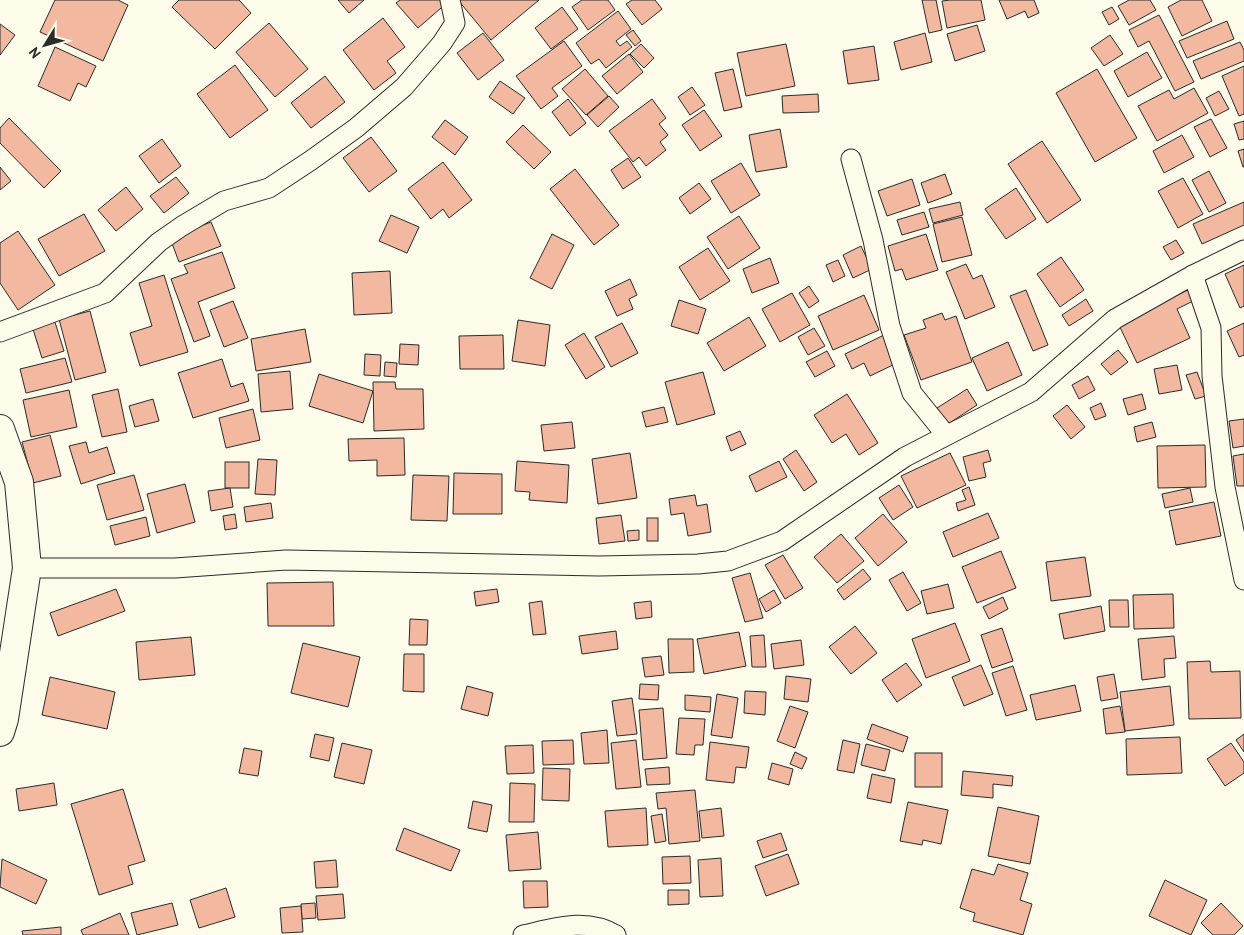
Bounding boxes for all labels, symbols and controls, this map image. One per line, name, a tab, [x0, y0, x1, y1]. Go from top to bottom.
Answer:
north arrow	[20, 20, 70, 70]
text: N	[25, 44, 45, 62]

